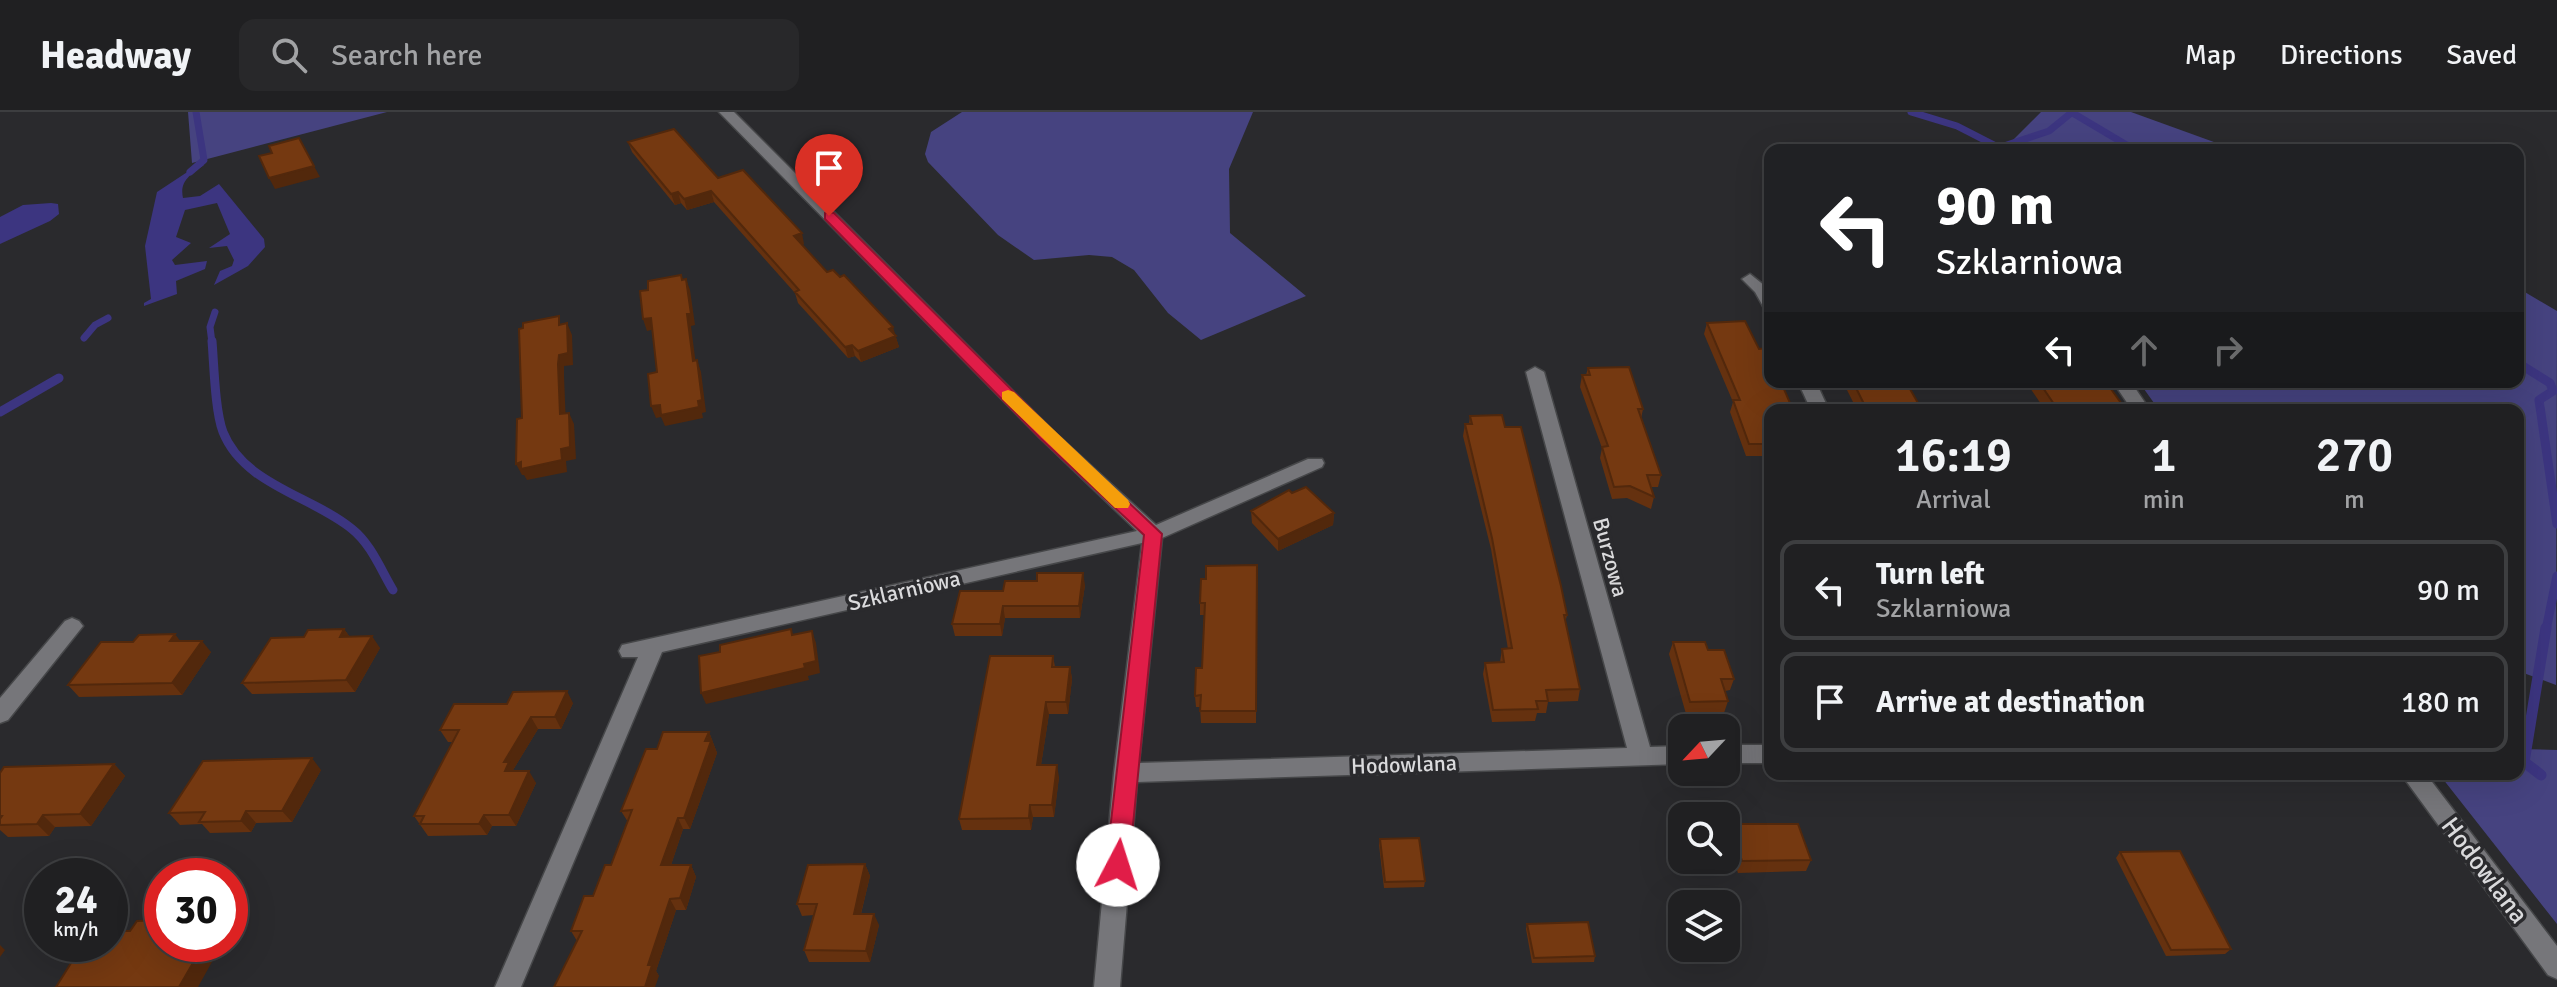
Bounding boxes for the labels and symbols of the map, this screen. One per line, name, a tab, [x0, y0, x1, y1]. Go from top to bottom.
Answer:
pin	[795, 134, 863, 216]
street label: Burzowa	[1587, 514, 1634, 600]
street label: Szklarniowa	[845, 564, 963, 617]
north arrow	[1668, 714, 1740, 786]
street label: Hodowlana	[1351, 749, 1457, 780]
street label: Hodowlana	[2434, 811, 2535, 930]
position arrow	[1076, 823, 1160, 907]
speed limit sign: 30	[144, 858, 248, 962]

